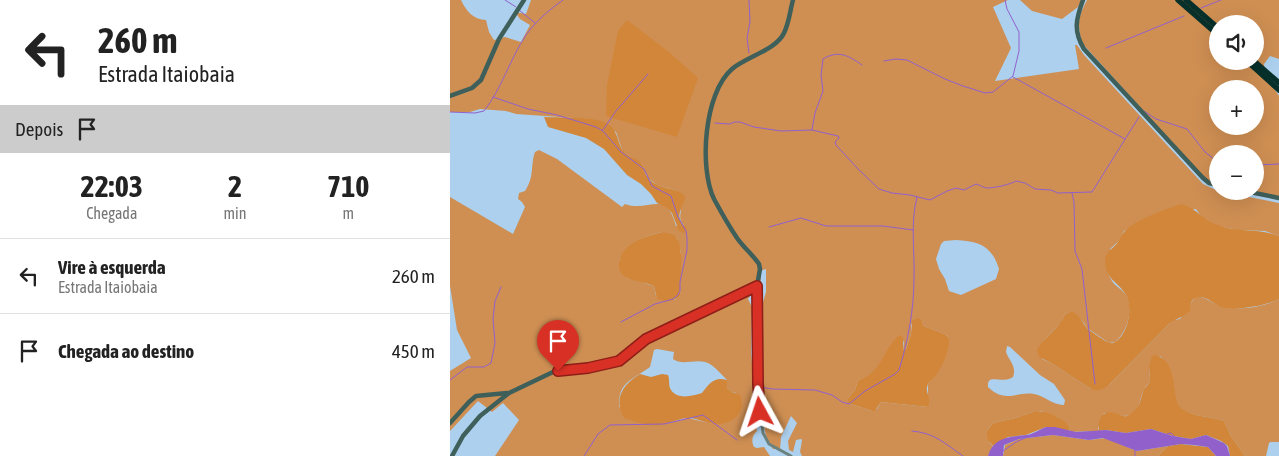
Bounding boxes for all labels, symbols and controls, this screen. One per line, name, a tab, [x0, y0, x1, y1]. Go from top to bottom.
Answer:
map controls	[1209, 15, 1264, 200]
button: sound	[1209, 15, 1264, 70]
icon: left	[15, 20, 80, 85]
text: 260 m	[98, 20, 177, 60]
text: Estrada Itaiobaia	[98, 61, 235, 87]
button: +	[1209, 80, 1264, 135]
icon: arrive	[73, 115, 101, 143]
text: Depois	[15, 118, 63, 140]
button: −	[1209, 145, 1264, 200]
text: 22:03	[81, 169, 143, 203]
text: 2	[228, 169, 242, 203]
text: 710	[327, 169, 369, 203]
text: Chegada	[86, 204, 137, 222]
text: min	[224, 204, 247, 222]
text: m	[342, 204, 354, 222]
text: Vire à esquerda	[58, 256, 166, 278]
icon: left	[15, 262, 43, 290]
text: 260 m	[392, 265, 435, 287]
text: Estrada Itaiobaia	[58, 278, 158, 296]
pin	[537, 320, 579, 371]
icon: arrive	[544, 327, 572, 355]
icon: arrive	[15, 337, 43, 365]
text: Chegada ao destino	[58, 340, 194, 362]
text: 450 m	[392, 340, 435, 362]
position arrow	[733, 385, 785, 437]

